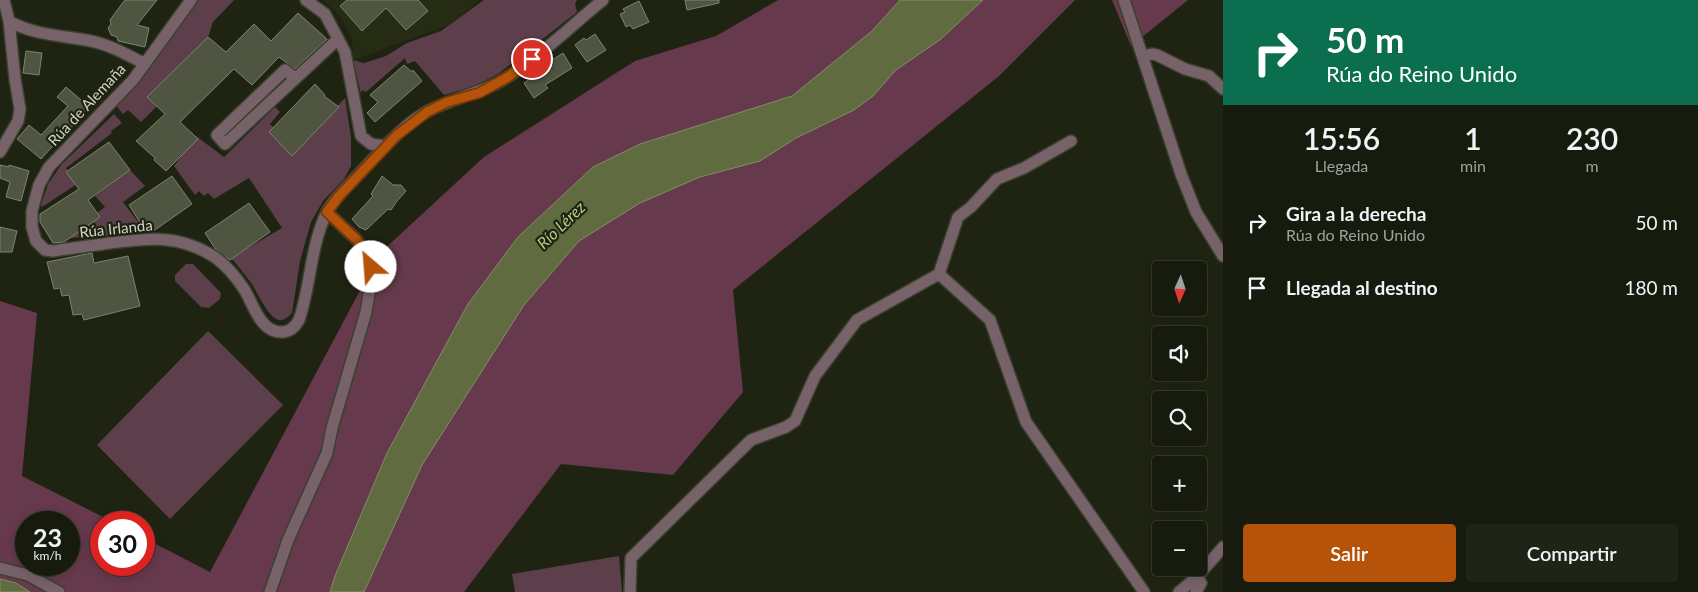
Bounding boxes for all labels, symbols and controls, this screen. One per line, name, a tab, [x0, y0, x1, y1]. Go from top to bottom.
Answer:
text: 50 m	[1326, 18, 1404, 60]
icon: right	[1243, 20, 1308, 85]
pin	[511, 38, 553, 80]
icon: arrive	[518, 45, 546, 73]
street label: Rúa de Alemaña	[44, 60, 129, 149]
text: Rúa do Reino Unido	[1326, 60, 1517, 87]
text: 15:56	[1303, 120, 1380, 156]
text: 1	[1464, 120, 1482, 156]
text: 230	[1566, 120, 1618, 156]
text: Llegada	[1315, 156, 1368, 175]
text: min	[1460, 156, 1486, 175]
text: m	[1585, 156, 1599, 175]
water label: Río Lérez	[533, 197, 589, 252]
text: Gira a la derecha	[1286, 202, 1426, 225]
icon: right	[1243, 209, 1271, 237]
text: 50 m	[1635, 211, 1678, 234]
street label: Rúa Irlanda	[78, 215, 153, 241]
text: Rúa do Reino Unido	[1286, 225, 1425, 244]
position arrow	[344, 240, 396, 292]
north arrow	[1152, 261, 1208, 316]
map controls	[1152, 261, 1207, 576]
icon: arrive	[1243, 274, 1271, 302]
text: Llegada al destino	[1286, 276, 1438, 299]
text: 180 m	[1624, 276, 1678, 299]
button: sound	[1152, 326, 1207, 381]
button: search	[1152, 391, 1207, 446]
button: +	[1152, 456, 1207, 511]
speed limit sign: 30	[90, 511, 155, 576]
button: −	[1152, 521, 1207, 576]
text: 23	[33, 522, 62, 552]
button: Salir	[1243, 524, 1456, 582]
button: Compartir	[1466, 524, 1678, 582]
text: km/h	[33, 548, 62, 563]

